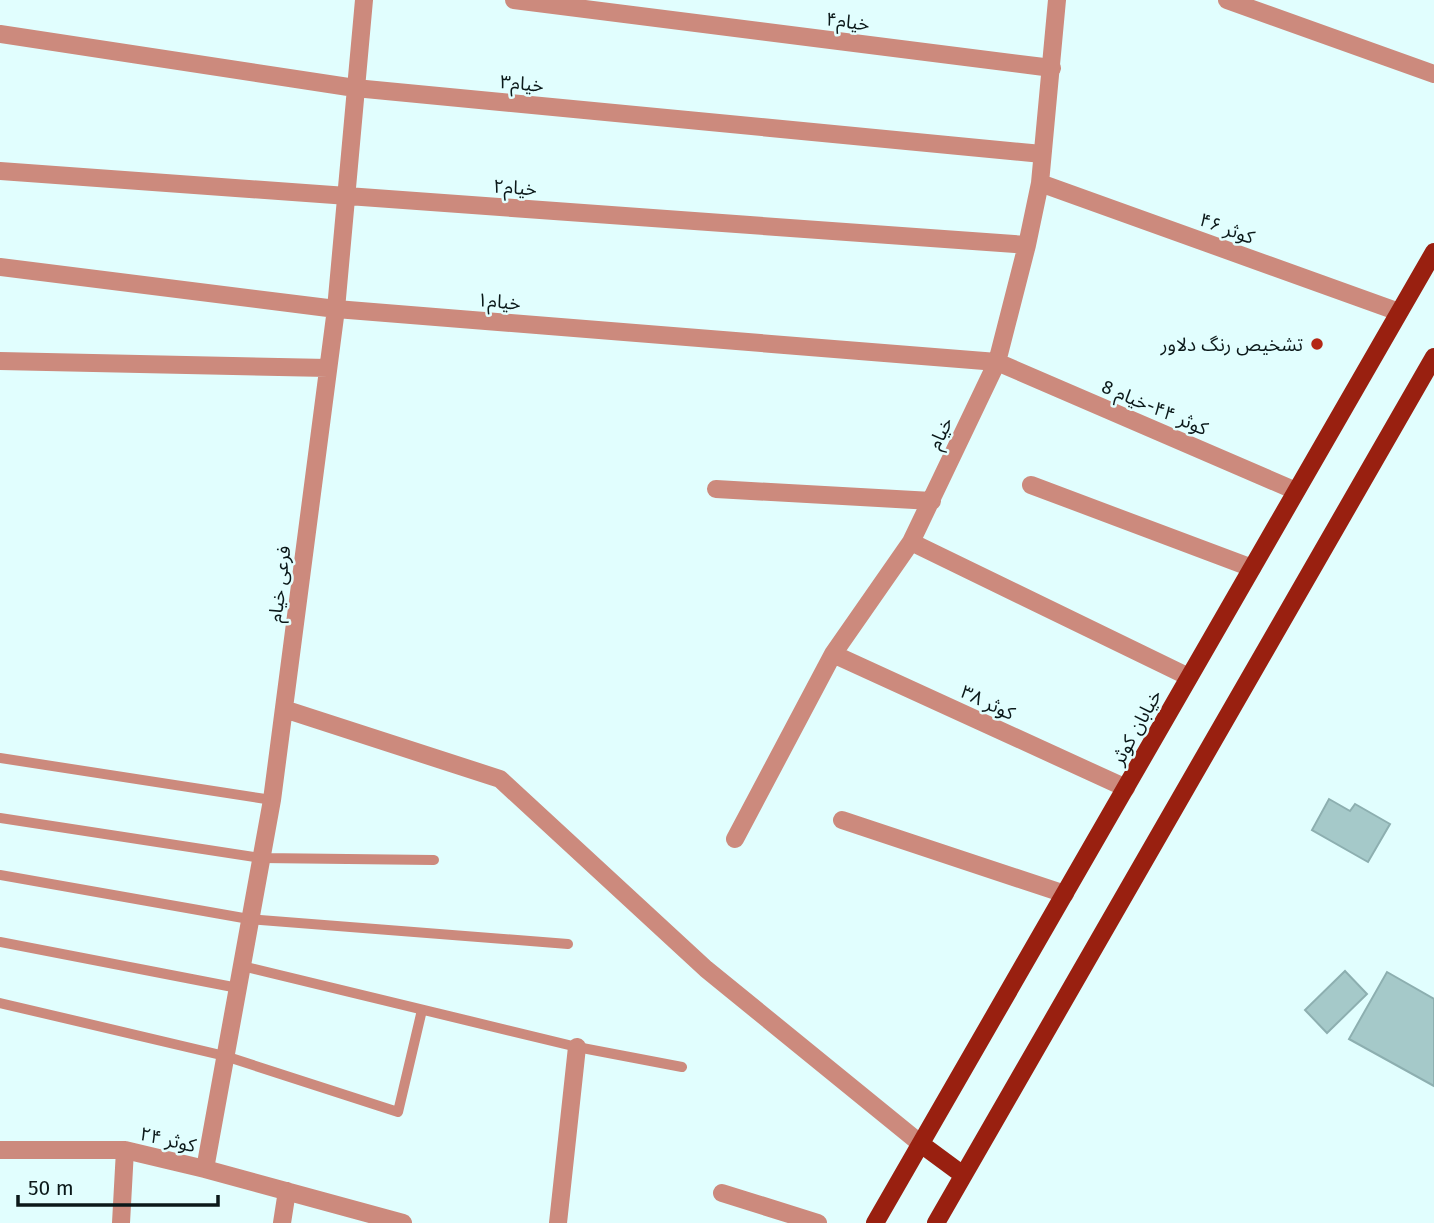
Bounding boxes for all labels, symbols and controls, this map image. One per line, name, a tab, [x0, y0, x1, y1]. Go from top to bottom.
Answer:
street label: خیام۴	[824, 7, 871, 39]
street label: خیام۳	[499, 70, 545, 100]
street label: خیام۲	[492, 174, 538, 203]
street label: کوثر ۴۶	[1196, 208, 1259, 249]
street label: خیام۱	[476, 288, 522, 318]
place label: تشخیص رنگ دلاور	[1160, 333, 1303, 356]
marker: تشخیص رنگ دلاور	[1309, 336, 1325, 352]
street label: کوثر ۴۴-خیام 8	[1097, 375, 1212, 443]
street label: خیام	[923, 413, 961, 454]
street label: فرعی خیام	[263, 544, 299, 624]
street label: کوثر ۳۸	[957, 680, 1019, 725]
street label: خیابان کوثر	[1106, 686, 1166, 770]
street label: کوثر ۲۴	[138, 1122, 199, 1157]
scale bar	[18, 1164, 217, 1208]
text: 50 m	[28, 1175, 74, 1201]

